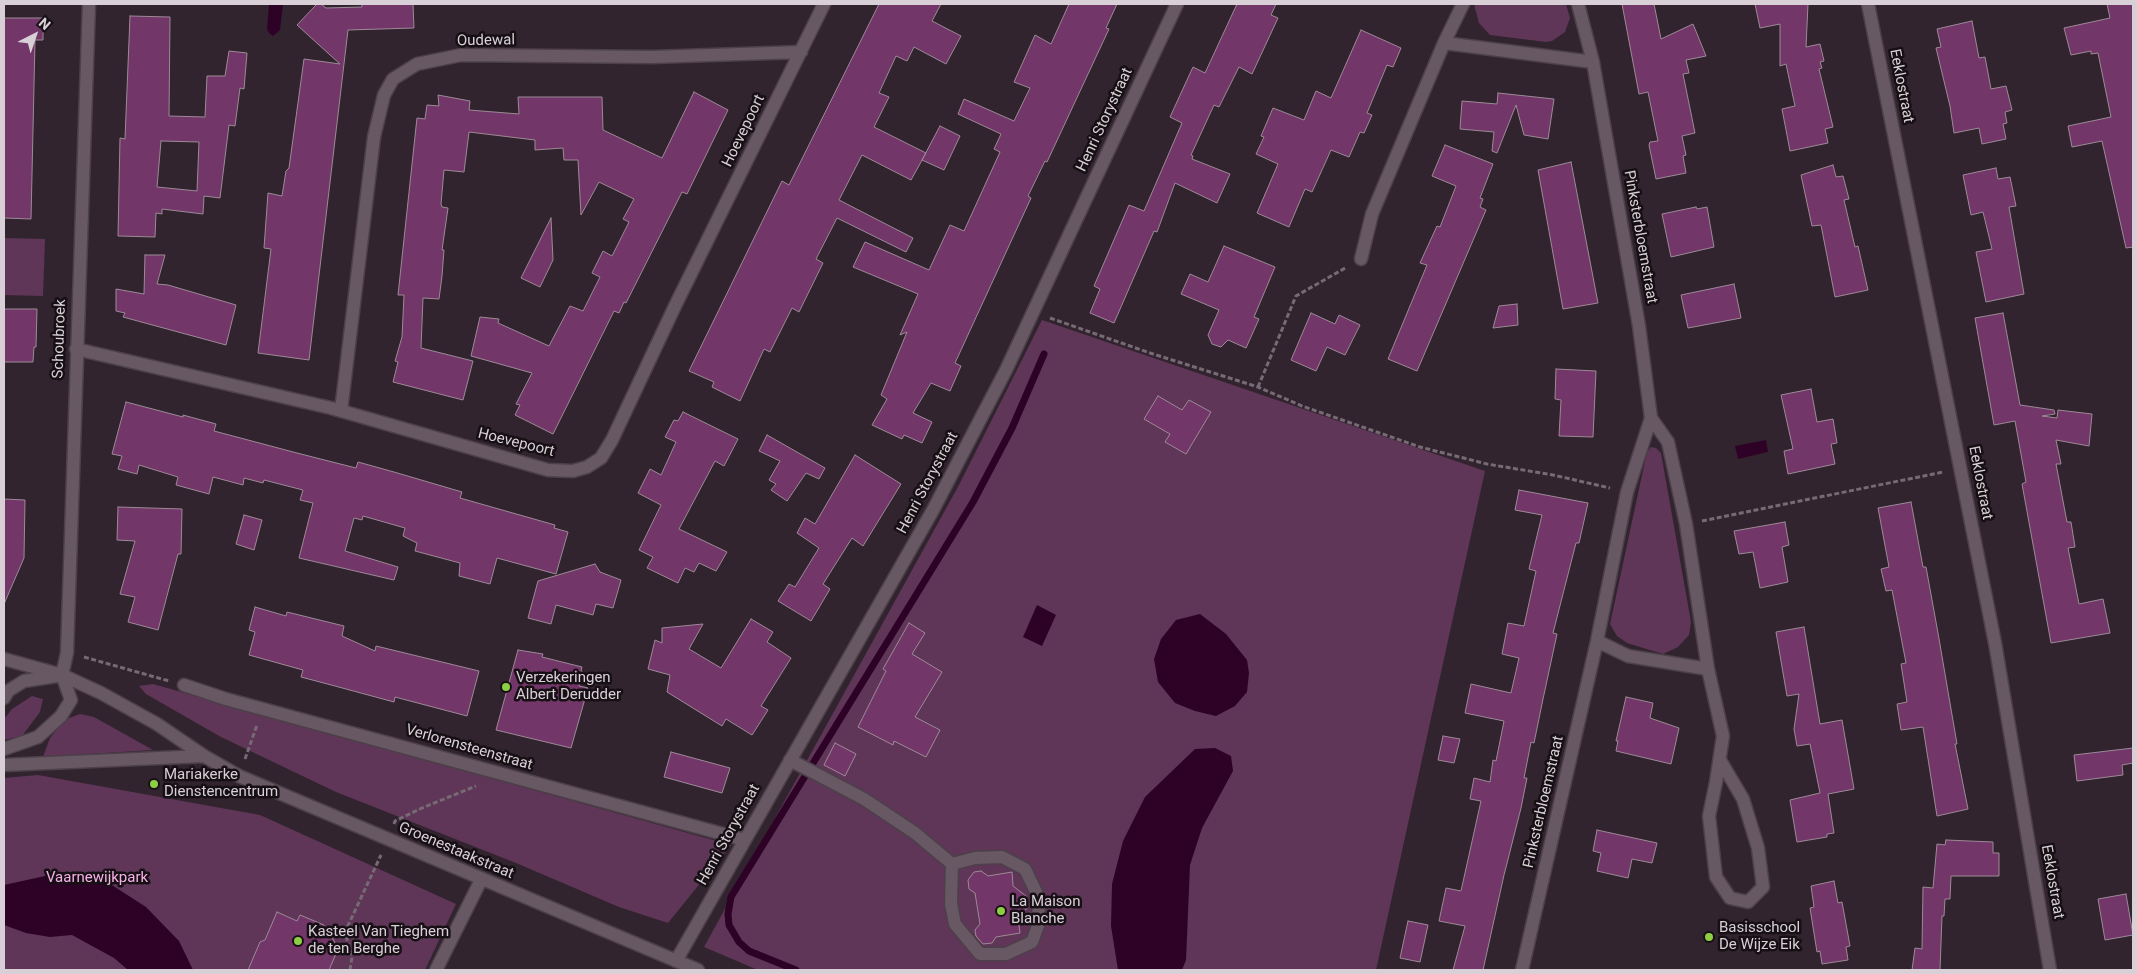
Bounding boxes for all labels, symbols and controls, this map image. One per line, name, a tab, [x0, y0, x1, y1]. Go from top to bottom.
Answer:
north arrow	[10, 10, 60, 60]
text: N	[36, 14, 54, 33]
street label: Oudewal	[457, 31, 515, 51]
street label: Eeklostraat	[1885, 48, 1917, 124]
street label: Henri Storystraat	[1073, 65, 1137, 175]
street label: Hoevepoort	[719, 92, 769, 170]
street label: Pinksterbloemstraat	[1619, 169, 1661, 305]
street label: Schoubroek	[50, 299, 70, 379]
street label: Hoevepoort	[476, 425, 556, 461]
street label: Henri Storystraat	[894, 429, 962, 537]
street label: Eeklostraat	[1964, 445, 1996, 521]
place label: Verzekeringen Albert Derudder	[516, 669, 621, 704]
marker: Verzekeringen Albert Derudder	[500, 681, 512, 693]
street label: Verlorensteenstraat	[403, 721, 535, 775]
street label: Pinksterbloemstraat	[1520, 734, 1568, 870]
place label: Mariakerke Dienstencentrum	[164, 766, 278, 801]
marker: Mariakerke Dienstencentrum	[148, 778, 160, 790]
street label: Henri Storystraat	[694, 781, 764, 889]
street label: Groenestaakstraat	[396, 819, 516, 883]
street label: Eeklostraat	[2037, 844, 2067, 920]
park label: Vaarnewijkpark	[46, 869, 148, 887]
place label: La Maison Blanche	[1011, 893, 1080, 928]
marker: La Maison Blanche	[995, 905, 1007, 917]
place label: Basisschool De Wijze Eik	[1719, 919, 1800, 954]
place label: Kasteel Van Tieghem de ten Berghe	[308, 923, 449, 958]
marker: Basisschool De Wijze Eik	[1703, 931, 1715, 943]
marker: Kasteel Van Tieghem de ten Berghe	[292, 935, 304, 947]

